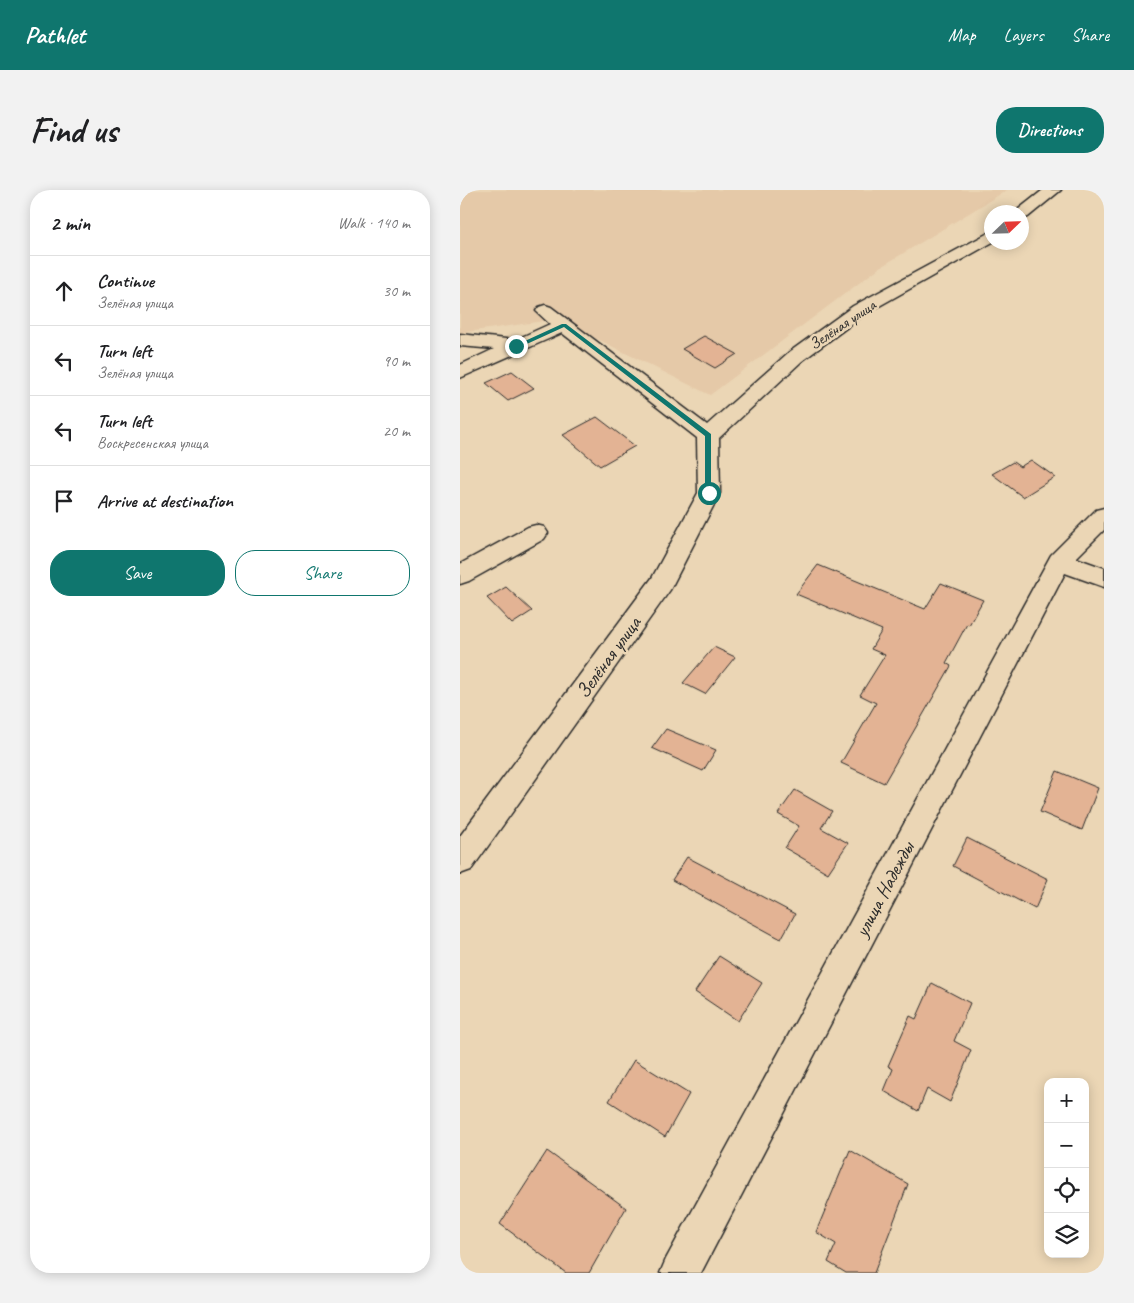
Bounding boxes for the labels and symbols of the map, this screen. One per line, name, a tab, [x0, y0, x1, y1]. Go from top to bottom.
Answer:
north arrow	[984, 205, 1029, 250]
street label: Зелёная улица	[805, 294, 881, 354]
route end	[505, 335, 528, 358]
route start	[698, 482, 721, 505]
street label: Зелёная улица	[570, 610, 648, 703]
street label: улица Надежды	[849, 836, 921, 942]

